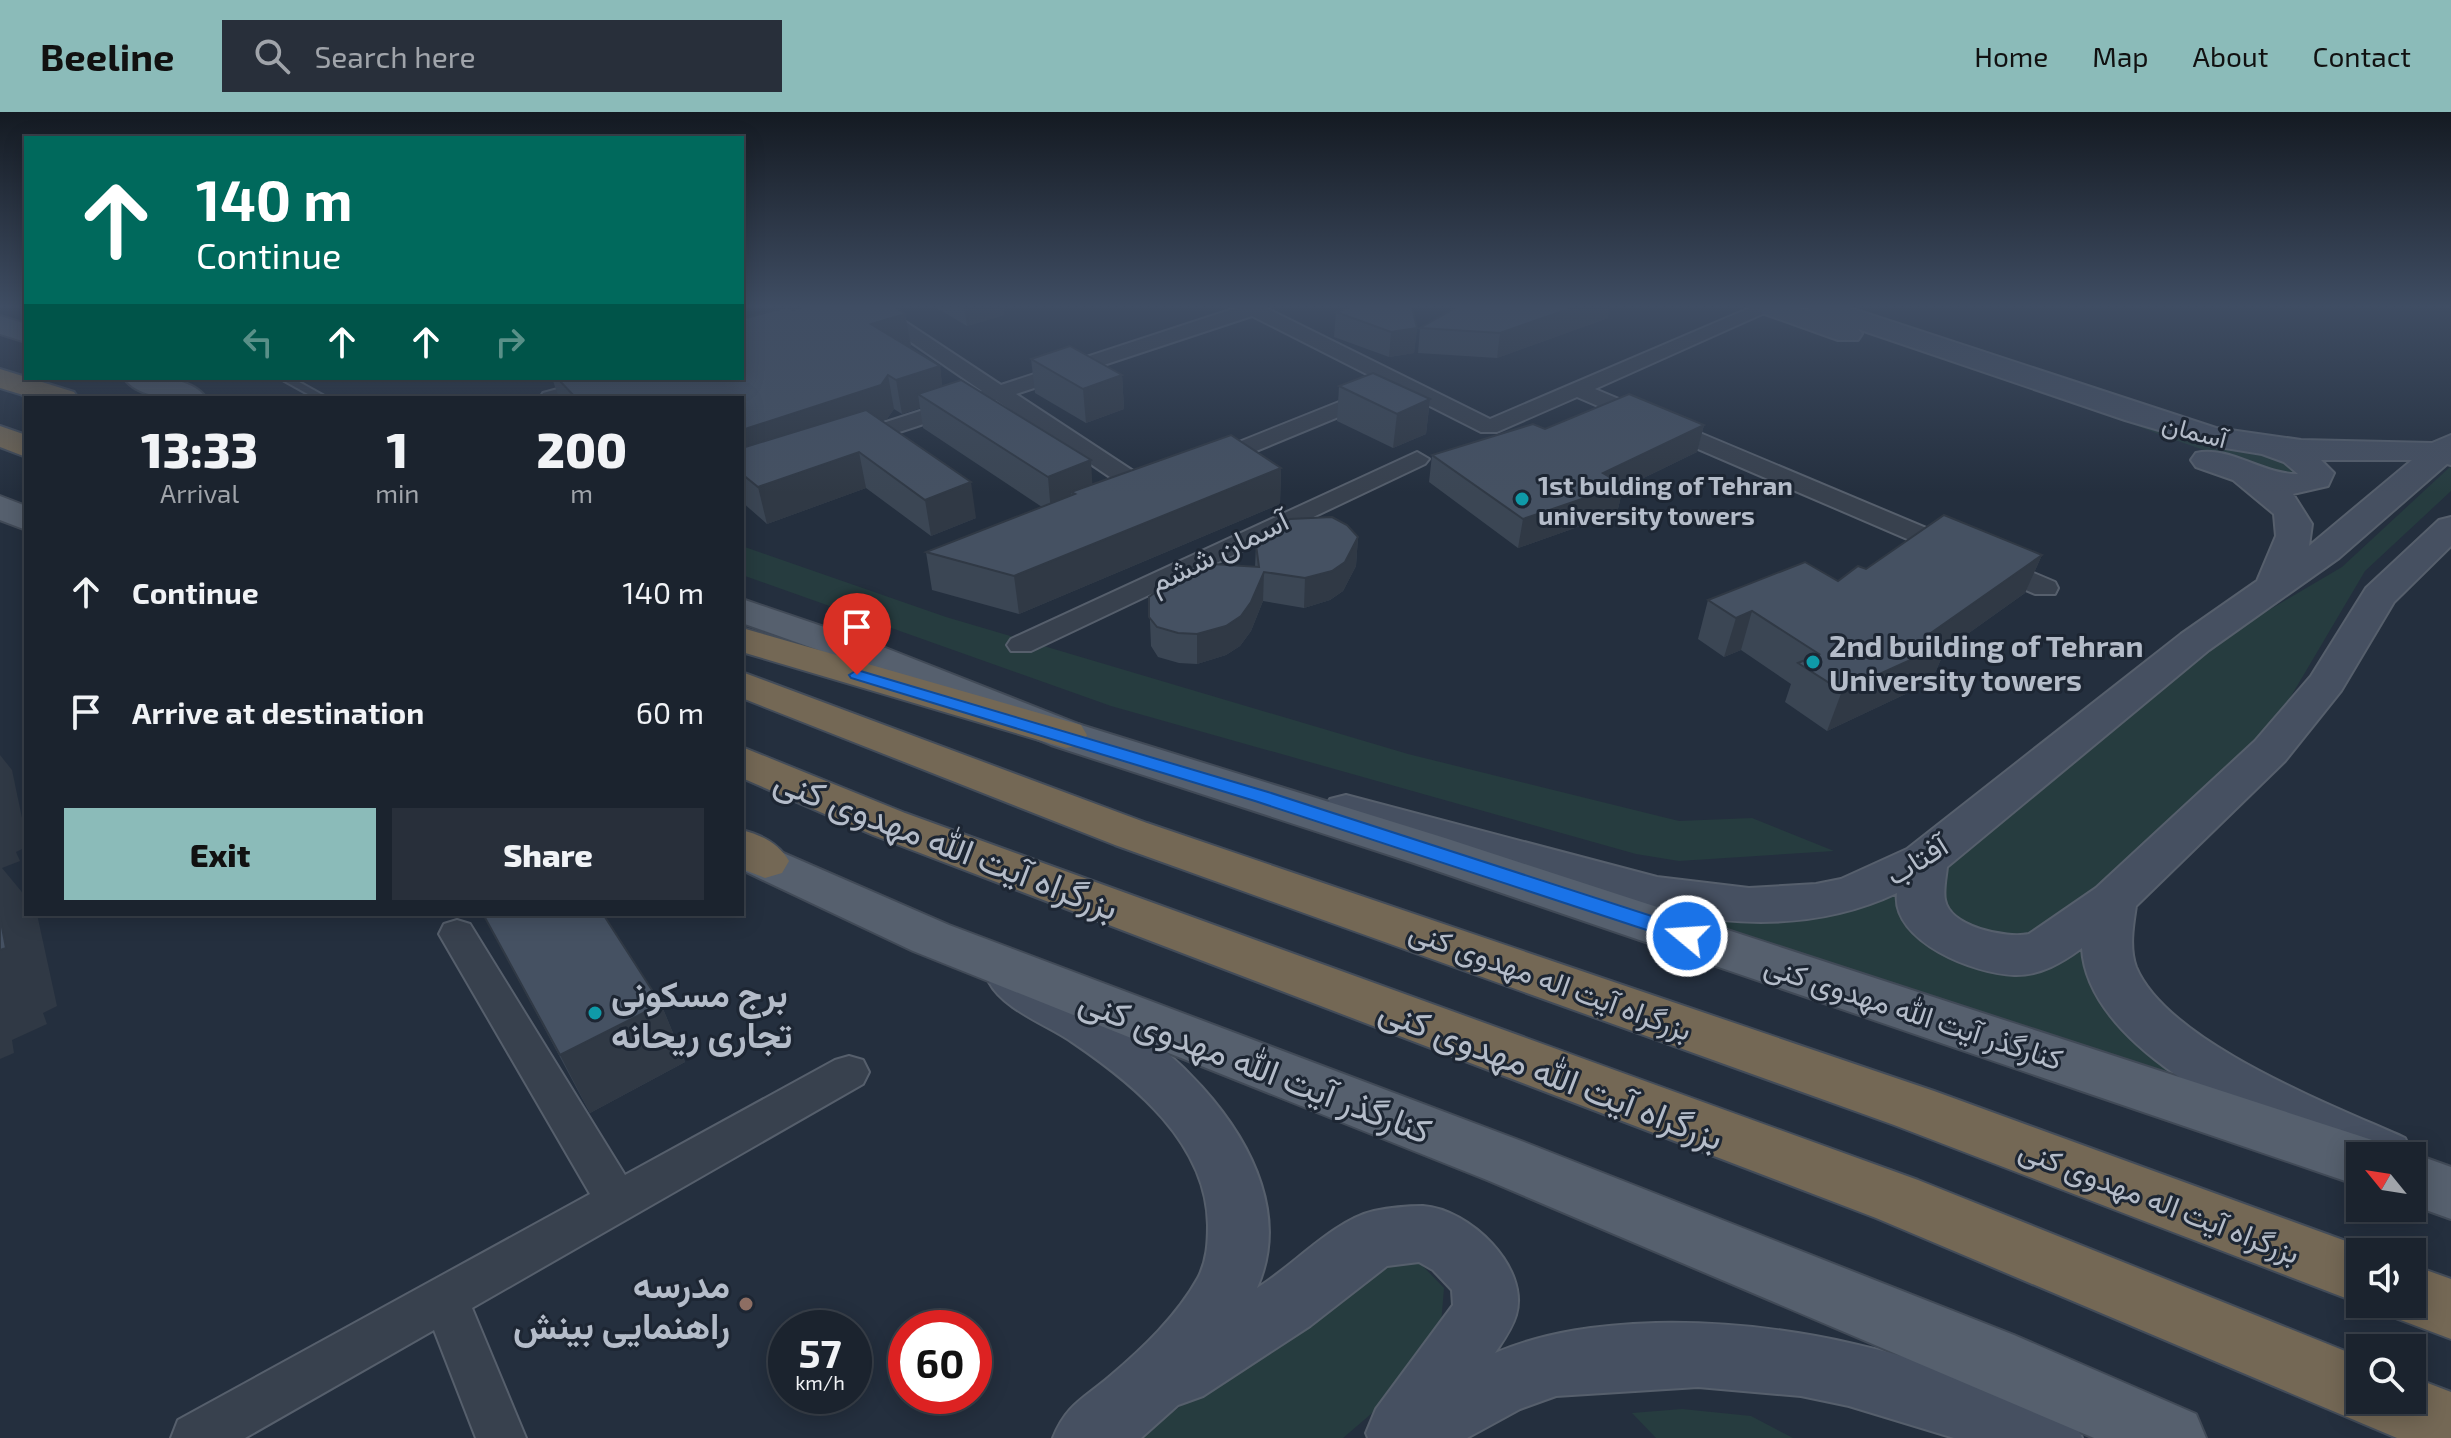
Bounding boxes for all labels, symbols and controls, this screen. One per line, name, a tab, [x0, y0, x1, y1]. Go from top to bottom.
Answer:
search box	[222, 20, 782, 92]
text: Beeline	[40, 33, 174, 79]
icon: search	[250, 34, 294, 78]
text: Search here	[314, 38, 476, 74]
text: Home	[1974, 39, 2048, 73]
text: Map	[2092, 39, 2149, 73]
text: About	[2193, 39, 2268, 73]
text: Contact	[2312, 39, 2411, 73]
text: 140 m	[196, 165, 353, 232]
icon: ahead	[64, 168, 168, 272]
text: Continue	[196, 233, 341, 276]
icon: left	[236, 320, 280, 364]
icon: ahead	[320, 320, 364, 364]
icon: ahead	[404, 320, 448, 364]
icon: right	[488, 320, 532, 364]
street label: آسمان	[2159, 407, 2233, 455]
text: 13:33	[141, 420, 258, 478]
text: 1	[386, 420, 408, 478]
text: 200	[537, 420, 627, 478]
place label: 1st bulding of Tehran university towers	[1538, 469, 1793, 531]
text: Arrival	[160, 477, 239, 508]
text: min	[375, 477, 419, 508]
text: m	[570, 477, 593, 508]
marker: 1st bulding of Tehran university towers	[1513, 490, 1531, 508]
street label: آسمان ششم	[1142, 500, 1297, 602]
icon: ahead	[64, 570, 108, 614]
text: Continue	[132, 574, 259, 610]
text: 140 m	[623, 574, 704, 610]
pin	[823, 593, 891, 675]
icon: arrive	[835, 605, 879, 649]
place label: 2nd building of Tehran University towers	[1829, 627, 2144, 698]
marker: 2nd building of Tehran University towers	[1804, 653, 1822, 671]
icon: arrive	[64, 690, 108, 734]
text: Arrive at destination	[132, 694, 424, 730]
text: 60 m	[636, 694, 704, 730]
street label: بزرگراه آیت الله مهدوی کنی	[768, 757, 1125, 930]
button: Exit	[64, 808, 376, 900]
button: Share	[392, 808, 704, 900]
street label: آفتاب	[1878, 825, 1956, 893]
position arrow	[1645, 894, 1729, 978]
street label: بزرگراه آیت اله مهدوی کنی	[1404, 911, 1697, 1049]
street label: کنارگذر آیت الله مهدوی کنی	[1760, 946, 2068, 1078]
place label: برج مسکونی تجاری ریحانه	[611, 971, 792, 1058]
street label: کنارگذر آیت الله مهدوی کنی	[1073, 977, 1438, 1154]
street label: بزرگراه آیت الله مهدوی کنی	[1373, 987, 1730, 1160]
marker: برج مسکونی تجاری ریحانه	[586, 1004, 604, 1022]
street label: بزرگراه آیت اله مهدوی کنی	[2014, 1130, 2305, 1272]
north arrow	[2346, 1142, 2426, 1222]
map controls	[2346, 1142, 2426, 1414]
button: sound	[2346, 1238, 2426, 1318]
place label: مدرسه راهنمایی بینش	[513, 1262, 730, 1349]
marker: مدرسه راهنمایی بینش	[737, 1295, 755, 1313]
speed limit sign: 60	[888, 1310, 992, 1414]
text: 57	[798, 1328, 842, 1376]
button: search	[2346, 1334, 2426, 1414]
text: km/h	[795, 1370, 845, 1394]

